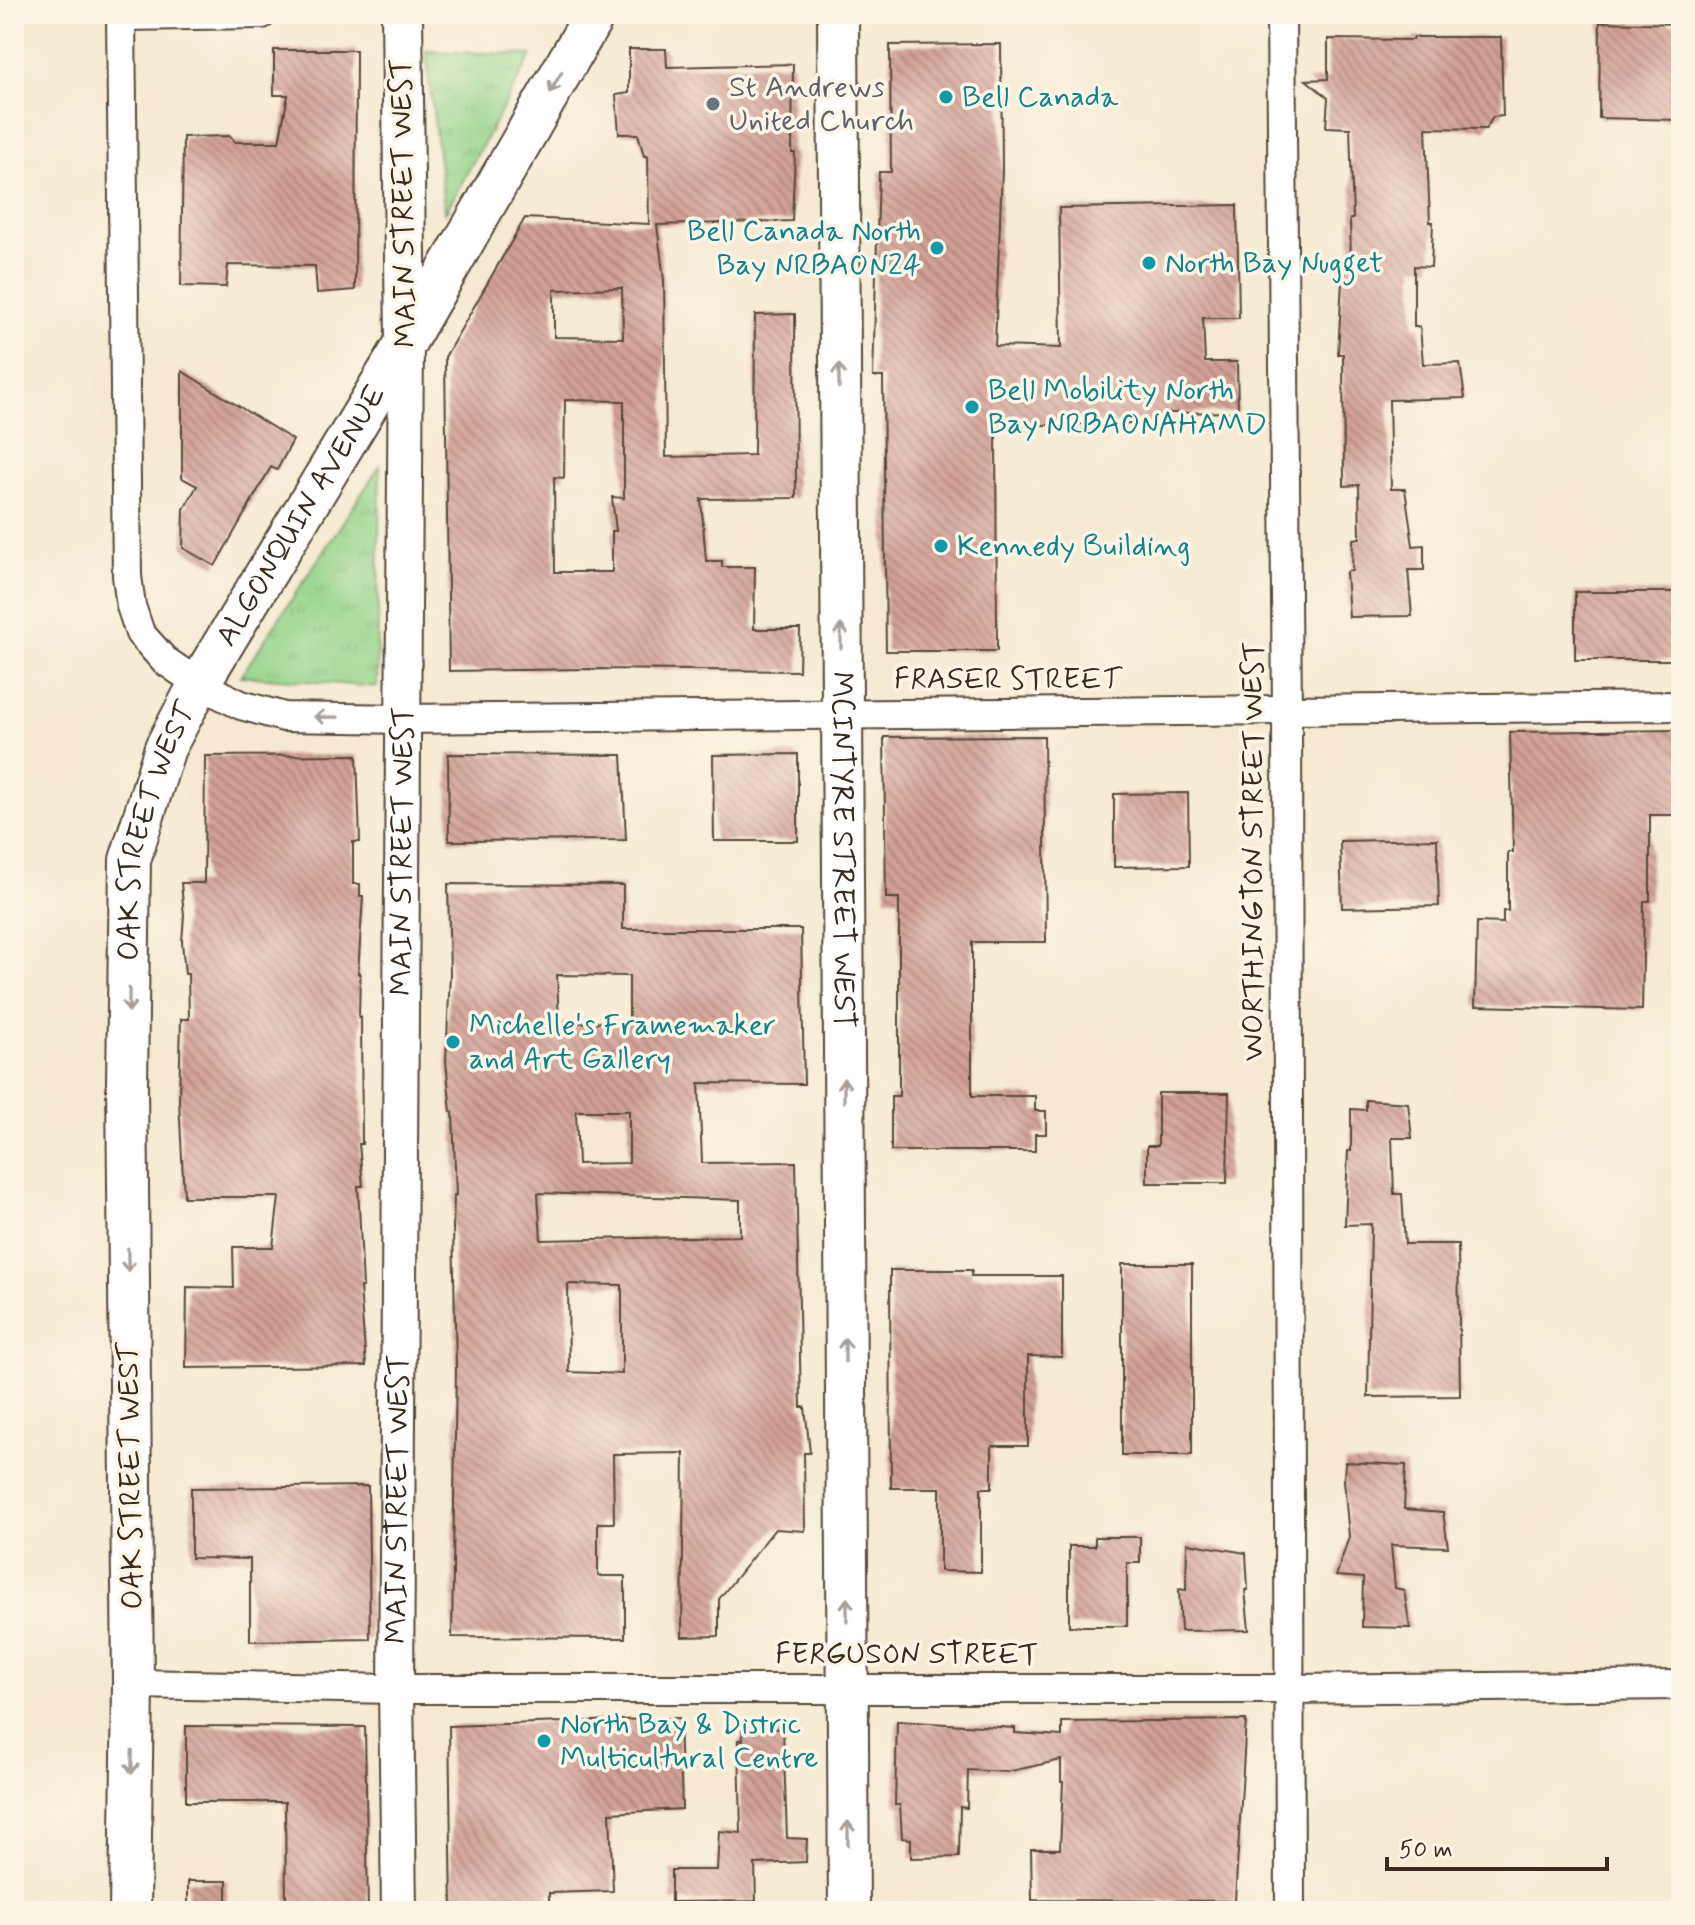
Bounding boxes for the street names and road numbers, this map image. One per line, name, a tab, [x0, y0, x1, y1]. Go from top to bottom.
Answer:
street label: MAIN STREET WEST	[382, 58, 426, 348]
street label: ALGONQUIN AVENUE	[207, 377, 395, 653]
street label: WORTHINGTON STREET WEST	[1234, 641, 1273, 1061]
street label: FRASER STREET	[894, 660, 1124, 699]
street label: MCINTYRE STREET WEST	[822, 671, 863, 1029]
street label: OAK STREET WEST	[109, 694, 206, 961]
street label: MAIN STREET WEST	[382, 706, 423, 996]
street label: OAK STREET WEST	[109, 1340, 153, 1610]
street label: MAIN STREET WEST	[377, 1354, 418, 1644]
street label: FERGUSON STREET	[775, 1635, 1039, 1674]

